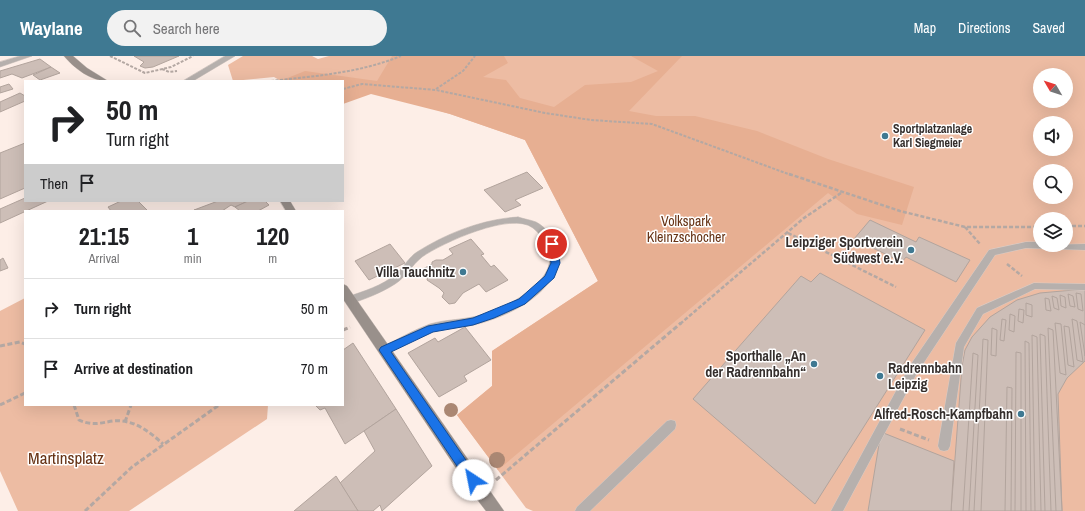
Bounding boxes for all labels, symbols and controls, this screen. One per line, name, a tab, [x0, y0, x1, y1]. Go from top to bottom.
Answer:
search box	[107, 10, 387, 46]
text: Waylane	[20, 15, 83, 41]
icon: search	[121, 17, 143, 39]
text: Search here	[153, 18, 220, 39]
text: Map	[914, 19, 936, 37]
text: Directions	[958, 19, 1010, 37]
text: Saved	[1032, 19, 1065, 37]
north arrow	[1033, 68, 1073, 108]
map controls	[1033, 68, 1073, 252]
text: 50 m	[106, 91, 158, 129]
icon: right	[40, 96, 92, 148]
button: sound	[1033, 116, 1073, 156]
place label: Sportplatzanlage Karl Siegmeier	[893, 121, 973, 151]
text: Turn right	[106, 127, 169, 152]
marker: Sportplatzanlage Karl Siegmeier	[880, 131, 890, 141]
button: search	[1033, 164, 1073, 204]
icon: arrive	[76, 172, 98, 194]
text: Then	[40, 173, 68, 194]
park label: Volkspark Kleinzschocher	[647, 212, 725, 246]
button: layers	[1033, 212, 1073, 252]
text: 21:15	[79, 220, 129, 252]
text: 1	[187, 220, 198, 252]
text: 120	[256, 220, 289, 252]
pin	[535, 227, 569, 261]
icon: arrive	[541, 233, 563, 255]
place label: Leipziger Sportverein Südwest e.V.	[786, 233, 903, 267]
marker: Leipziger Sportverein Südwest e.V.	[906, 245, 916, 255]
text: Arrival	[89, 250, 119, 267]
text: min	[184, 250, 202, 267]
text: m	[268, 250, 277, 267]
place label: Villa Tauchnitz	[376, 263, 455, 281]
marker: Villa Tauchnitz	[458, 267, 468, 277]
icon: right	[40, 298, 62, 320]
text: Turn right	[74, 298, 131, 319]
text: 50 m	[301, 298, 328, 319]
place label: Sporthalle „An der Radrennbahn“	[705, 347, 806, 381]
icon: arrive	[40, 358, 62, 380]
text: Arrive at destination	[74, 358, 193, 379]
text: 70 m	[301, 358, 328, 379]
marker: Sporthalle „An der Radrennbahn“	[809, 359, 819, 369]
place label: Radrennbahn Leipzig	[888, 359, 962, 393]
marker: Radrennbahn Leipzig	[875, 371, 885, 381]
place label: Alfred-Rosch-Kampfbahn	[874, 405, 1013, 423]
marker: Alfred-Rosch-Kampfbahn	[1016, 409, 1026, 419]
park label: Martinsplatz	[28, 446, 104, 469]
position arrow	[452, 459, 494, 501]

